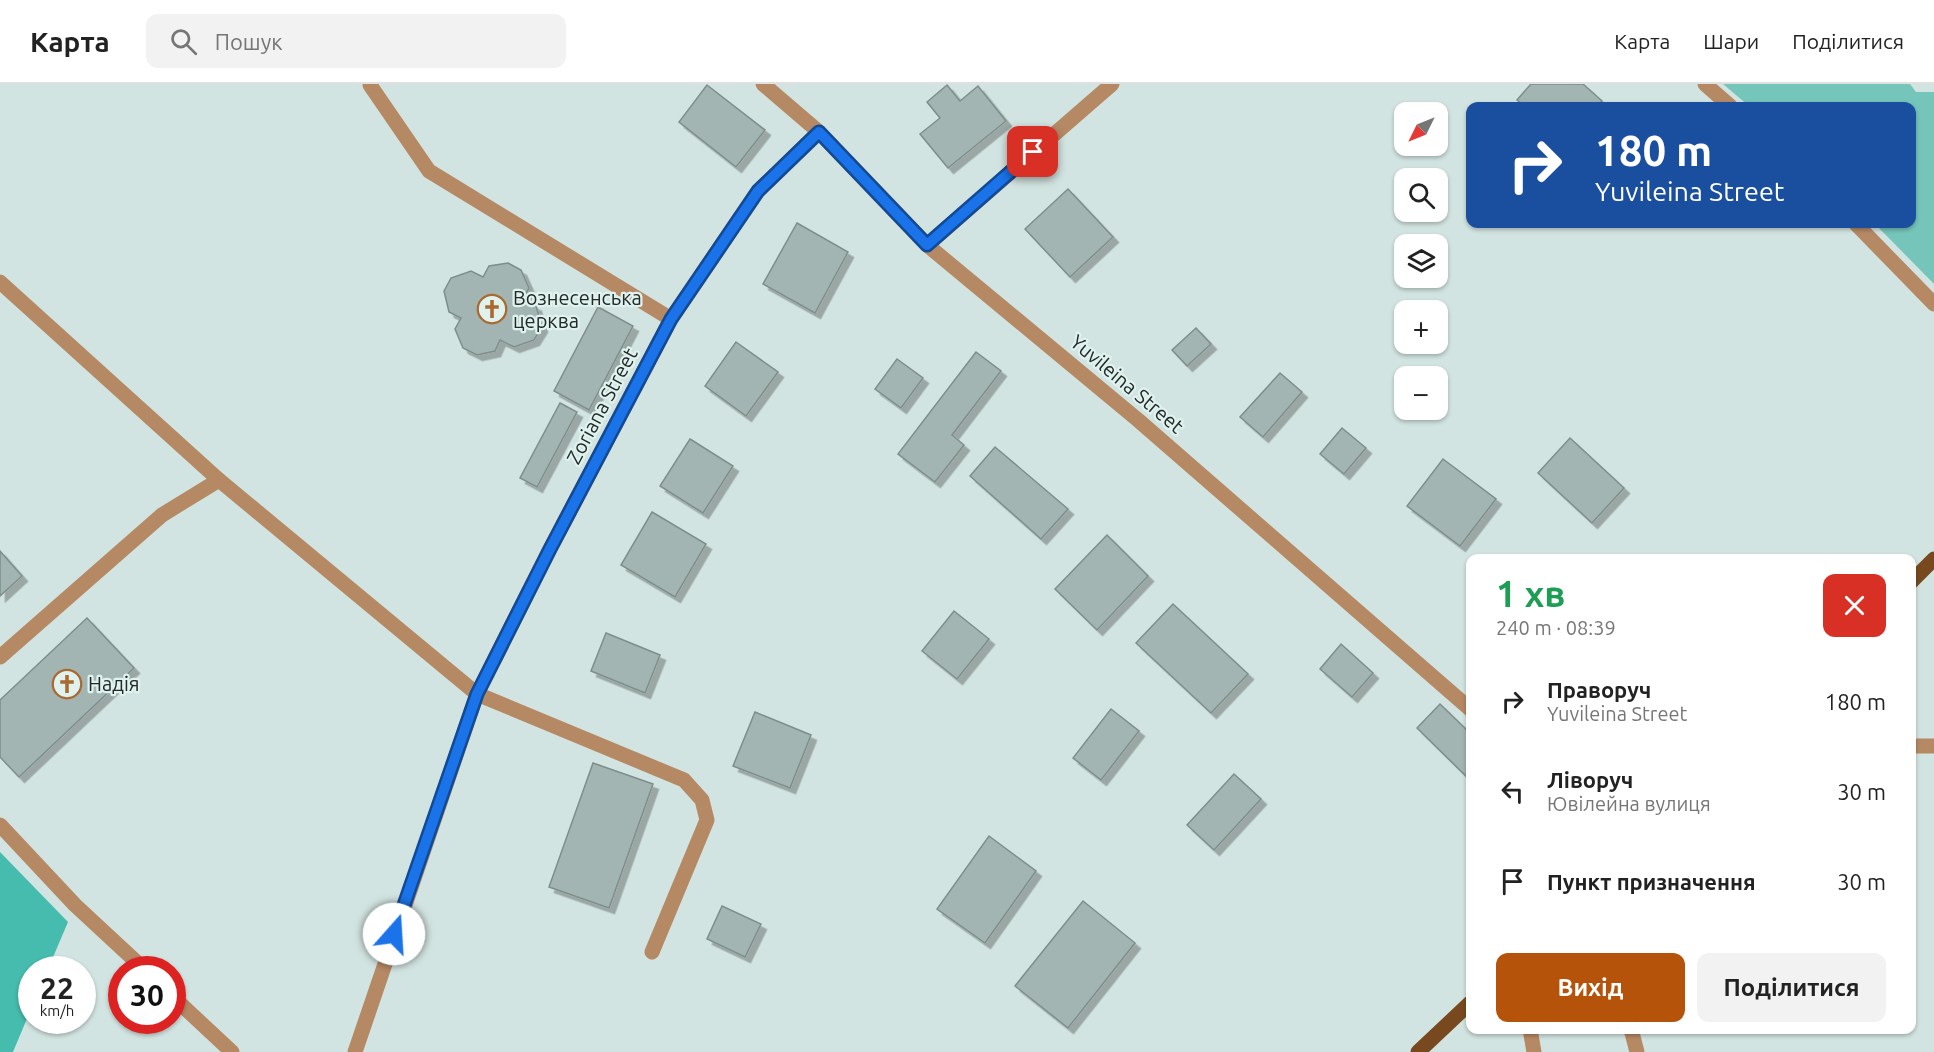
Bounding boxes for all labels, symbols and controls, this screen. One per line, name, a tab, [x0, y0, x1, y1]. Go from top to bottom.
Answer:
search box	[146, 14, 566, 68]
icon: search	[167, 25, 200, 58]
text: Карта	[30, 26, 110, 57]
text: Пошук	[215, 29, 283, 54]
text: Карта	[1614, 29, 1670, 53]
text: Шари	[1703, 29, 1759, 53]
text: Поділитися	[1792, 29, 1904, 53]
north arrow	[1394, 102, 1448, 156]
map controls	[1394, 102, 1448, 420]
pin	[1007, 126, 1058, 177]
icon: right	[1496, 126, 1574, 204]
text: 180 m	[1595, 127, 1712, 174]
icon: arrive	[1016, 135, 1049, 168]
button: search	[1394, 168, 1448, 222]
text: Yuvileina Street	[1595, 176, 1785, 206]
button: layers	[1394, 234, 1448, 288]
place label: Вознесенська церква	[513, 286, 642, 332]
church icon: Вознесенська церква	[476, 293, 508, 325]
button: +	[1394, 300, 1448, 354]
street label: Yuvileina Street	[1066, 330, 1189, 438]
street label: Zoriana Street	[561, 344, 642, 468]
button: −	[1394, 366, 1448, 420]
text: 1 хв	[1496, 573, 1565, 614]
button: close	[1823, 574, 1886, 637]
text: 240 m · 08:39	[1496, 616, 1616, 639]
church icon: Надія	[51, 668, 83, 700]
place label: Надія	[88, 672, 140, 695]
text: Праворуч	[1547, 677, 1651, 702]
icon: right	[1496, 685, 1529, 718]
text: 180 m	[1825, 689, 1886, 714]
text: Yuvileina Street	[1547, 702, 1687, 725]
text: Ліворуч	[1547, 767, 1633, 792]
icon: left	[1496, 775, 1529, 808]
text: 30 m	[1837, 779, 1886, 804]
text: Ювілейна вулиця	[1547, 792, 1711, 815]
icon: arrive	[1496, 865, 1529, 898]
text: Пункт призначення	[1547, 869, 1756, 894]
text: 30 m	[1837, 869, 1886, 894]
position arrow	[362, 902, 426, 966]
button: Вихід	[1496, 953, 1685, 1022]
button: Поділитися	[1697, 953, 1886, 1022]
speed limit sign: 30	[108, 956, 186, 1034]
text: 22	[40, 971, 74, 1005]
text: km/h	[40, 1002, 74, 1019]

